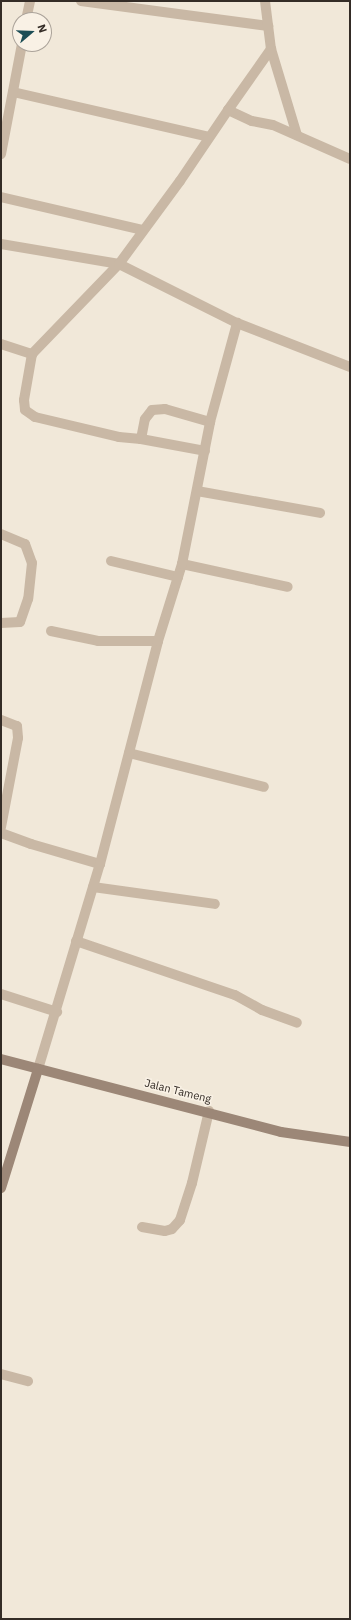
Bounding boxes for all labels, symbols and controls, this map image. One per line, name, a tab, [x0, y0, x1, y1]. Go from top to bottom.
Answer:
north arrow	[12, 12, 52, 52]
text: N	[34, 22, 50, 34]
street label: Jalan Tameng	[143, 1076, 213, 1106]

